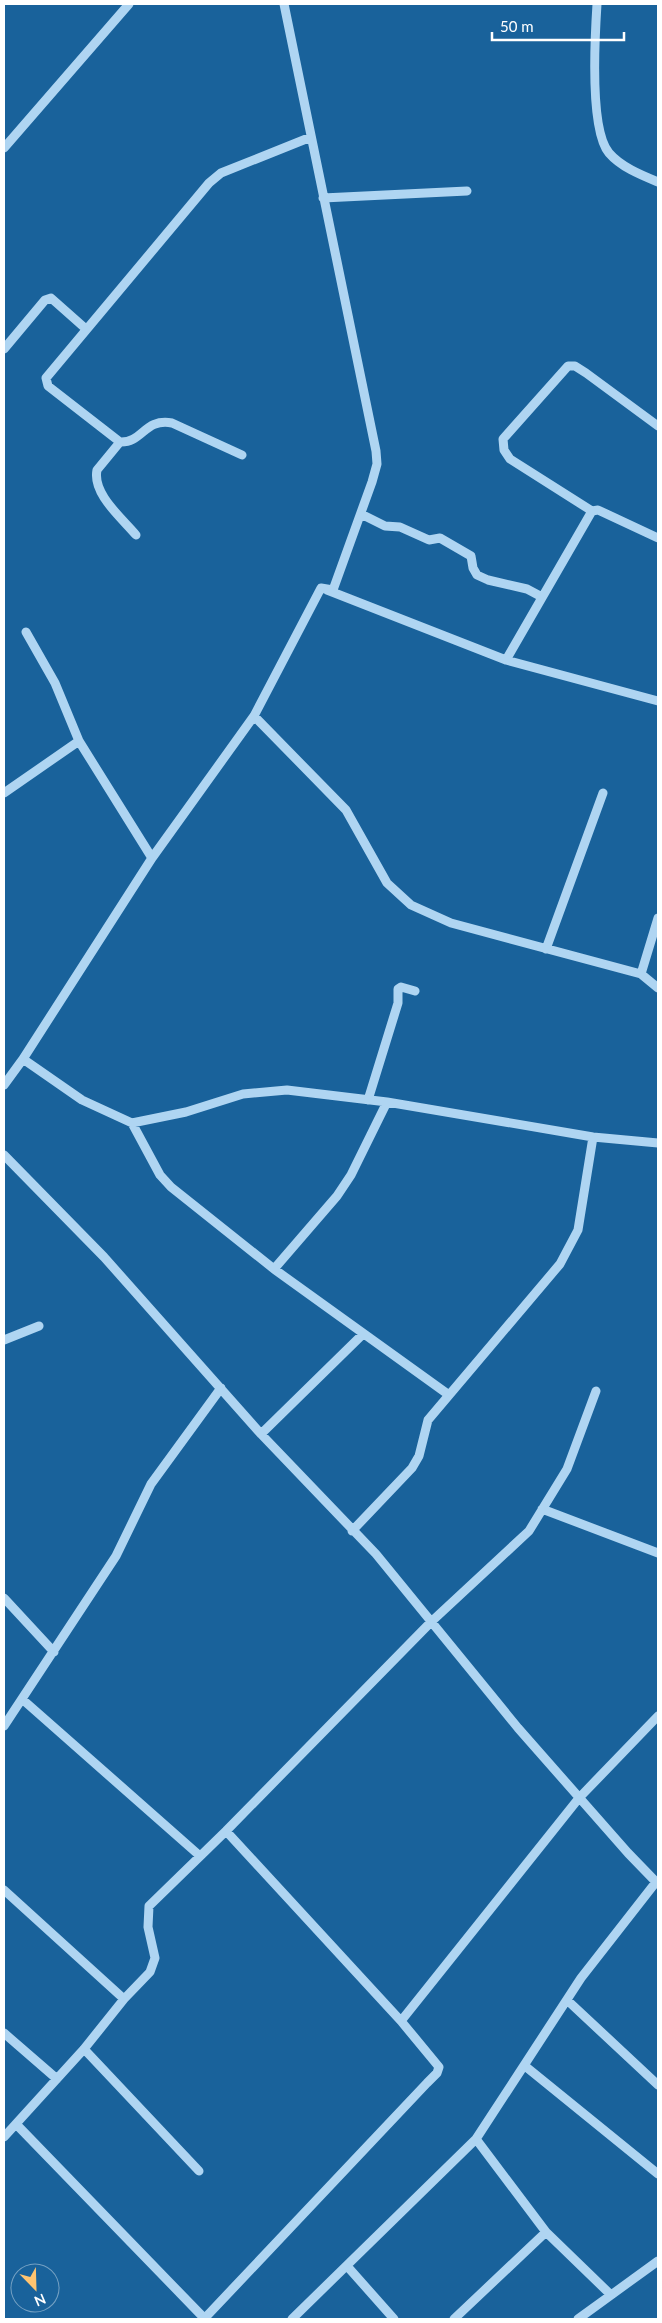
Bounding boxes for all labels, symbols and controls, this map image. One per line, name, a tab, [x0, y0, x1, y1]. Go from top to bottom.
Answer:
scale bar	[492, 10, 624, 42]
text: 50 m	[500, 17, 534, 35]
north arrow	[10, 2263, 60, 2313]
text: N	[32, 2290, 49, 2310]

